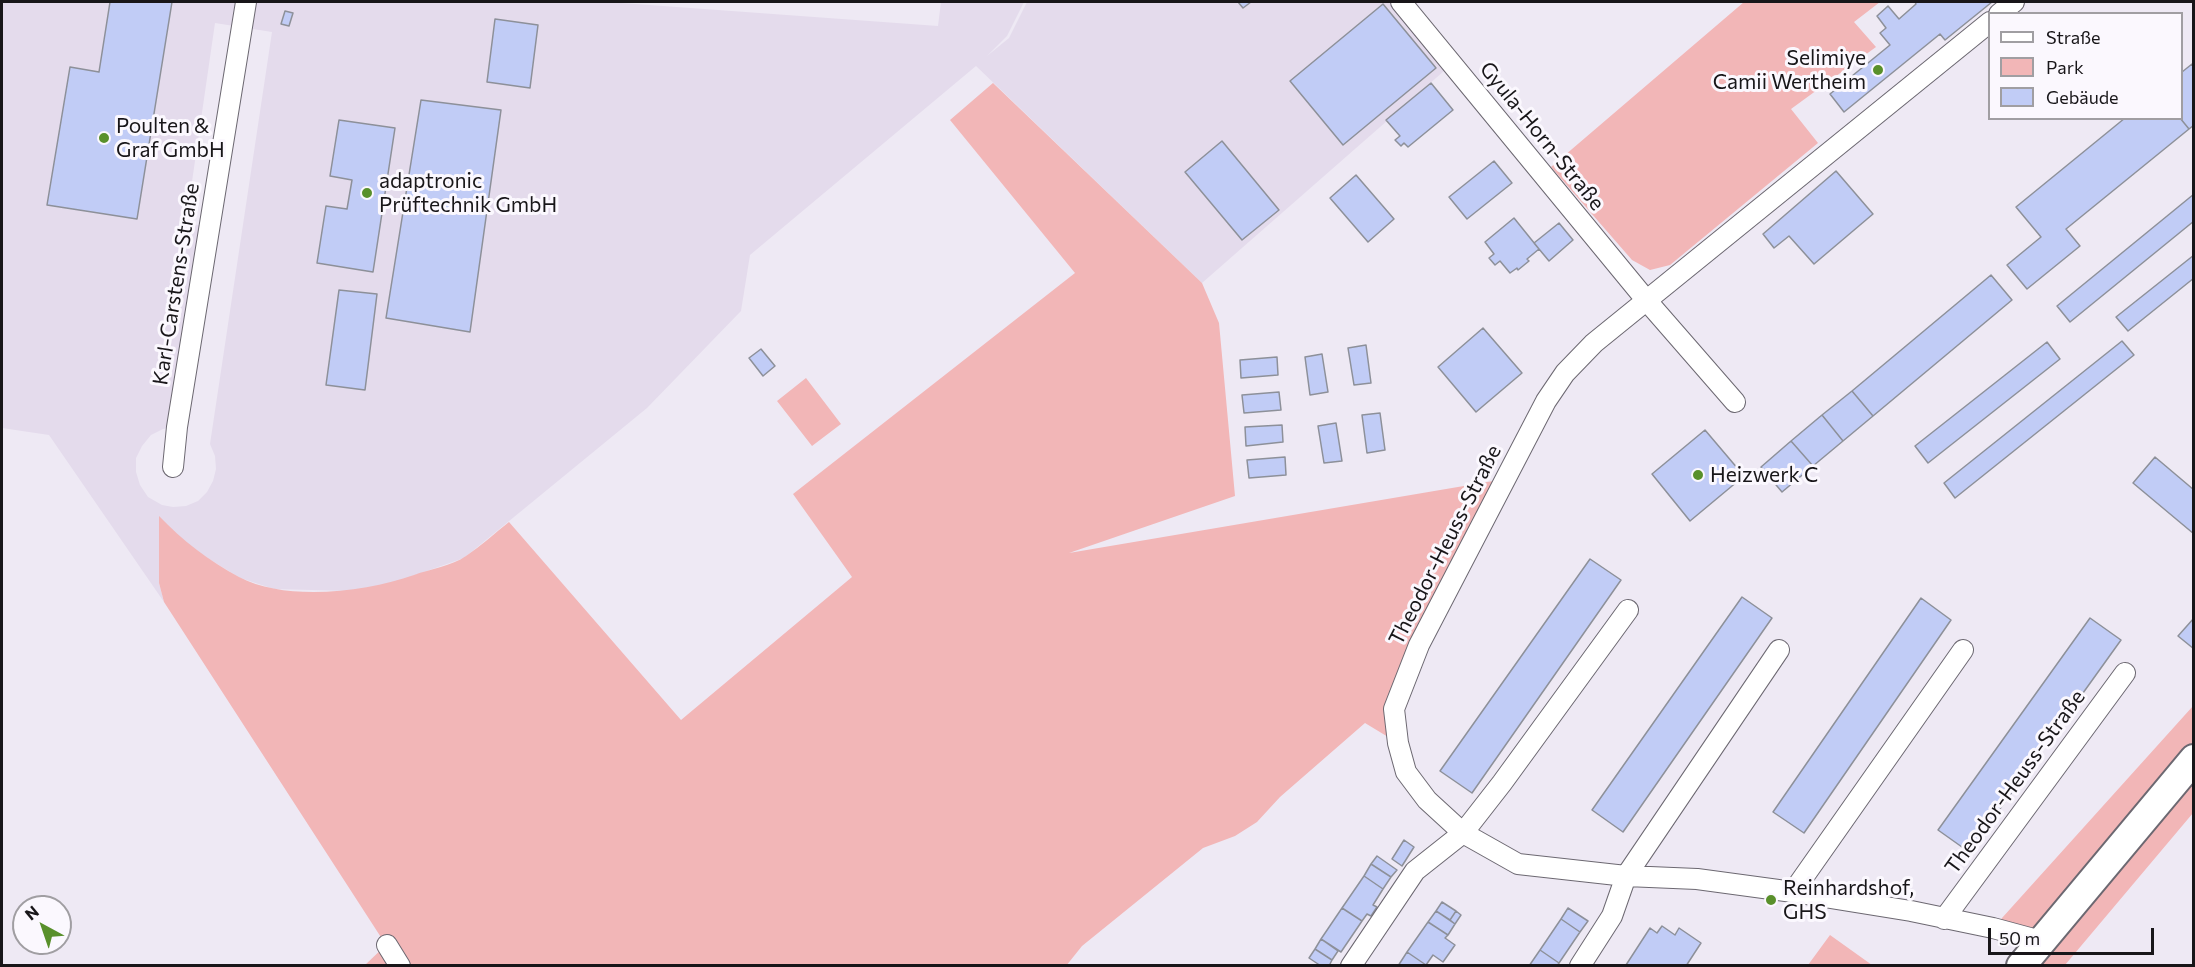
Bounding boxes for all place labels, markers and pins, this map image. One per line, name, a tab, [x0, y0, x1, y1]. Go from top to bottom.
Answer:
place label: Selimiye Camii Wertheim	[1713, 45, 1866, 95]
marker: Selimiye Camii Wertheim	[1871, 63, 1885, 77]
place label: Poulten & Graf GmbH	[116, 113, 225, 163]
marker: Poulten & Graf GmbH	[97, 131, 111, 145]
place label: adaptronic Prüftechnik GmbH	[379, 168, 557, 218]
marker: adaptronic Prüftechnik GmbH	[360, 186, 374, 200]
place label: Heizwerk C	[1710, 462, 1818, 488]
marker: Heizwerk C	[1691, 468, 1705, 482]
place label: Reinhardshof, GHS	[1783, 875, 1914, 925]
marker: Reinhardshof, GHS	[1764, 893, 1778, 907]

